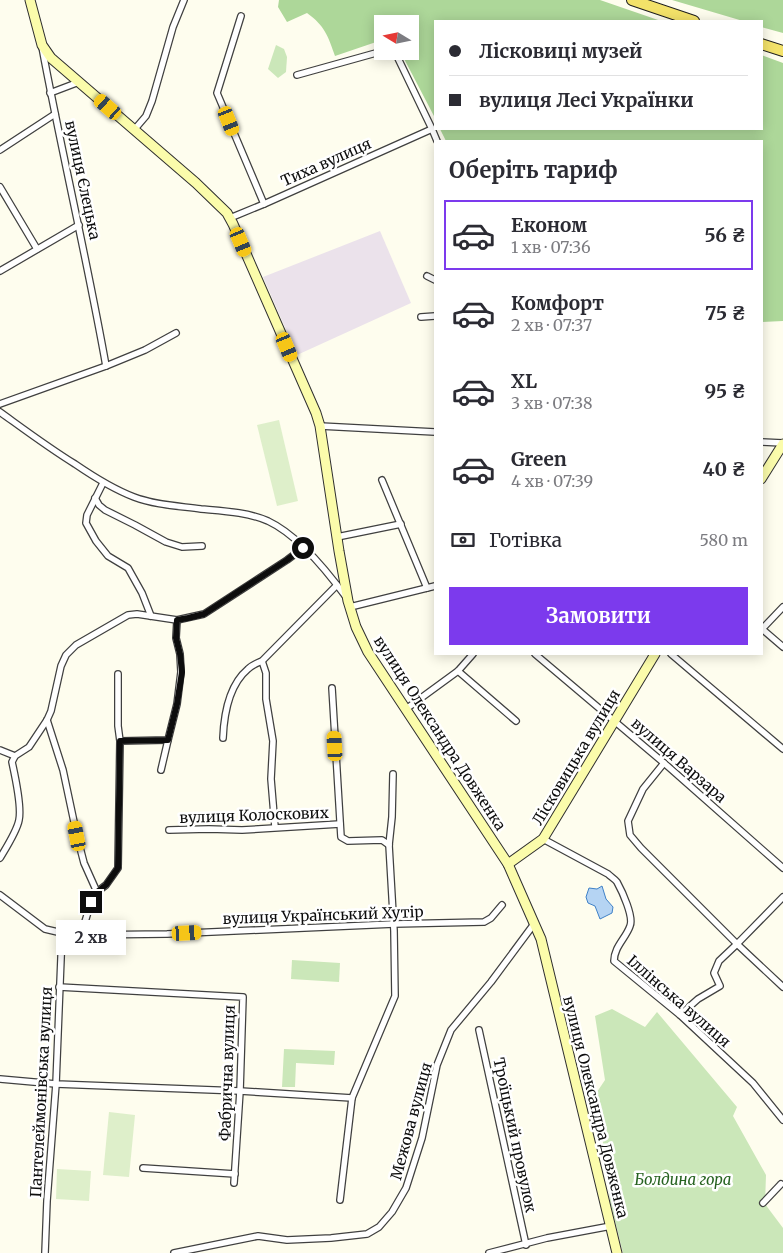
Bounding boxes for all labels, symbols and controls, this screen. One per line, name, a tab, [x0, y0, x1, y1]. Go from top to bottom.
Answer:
north arrow	[374, 15, 419, 60]
map controls	[374, 15, 419, 60]
text: Лісковиці музей	[479, 39, 643, 63]
text: вулиця Лесі Українки	[479, 88, 694, 112]
car	[91, 91, 124, 123]
car	[216, 104, 241, 138]
street label: вулиця Єлецька	[61, 119, 105, 241]
street label: Тиха вулиця	[278, 134, 374, 190]
text: Оберіть тариф	[449, 156, 618, 184]
icon: car	[451, 213, 496, 258]
text: Економ	[511, 213, 587, 237]
text: 56 ₴	[704, 223, 746, 247]
car	[228, 225, 253, 259]
text: 1 хв · 07:36	[511, 237, 591, 257]
icon: car	[451, 291, 496, 336]
text: Комфорт	[511, 291, 604, 315]
text: 75 ₴	[705, 301, 746, 325]
text: 2 хв · 07:37	[511, 315, 592, 335]
car	[274, 330, 299, 364]
icon: car	[451, 369, 496, 414]
text: XL	[511, 369, 537, 393]
text: 95 ₴	[705, 379, 746, 403]
text: 3 хв · 07:38	[511, 393, 593, 413]
icon: car	[451, 447, 496, 492]
text: Green	[511, 447, 567, 471]
text: 40 ₴	[703, 457, 746, 481]
text: 4 хв · 07:39	[511, 471, 593, 491]
icon: cash	[449, 526, 477, 554]
text: Готівка	[489, 528, 562, 552]
text: 580 m	[700, 530, 748, 550]
route start	[292, 537, 314, 559]
button: Замовити	[449, 587, 748, 645]
street label: вулиця Олександра Довженка	[370, 632, 510, 834]
street label: Лісковицька вулиця	[528, 686, 624, 828]
street label: вулиця Варзара	[628, 714, 730, 806]
car	[326, 731, 343, 761]
street label: вулиця Колоскових	[179, 803, 329, 827]
car	[66, 820, 87, 852]
route end	[80, 891, 102, 913]
street label: вулиця Український Хутір	[222, 902, 424, 928]
callout: 2 хв	[56, 920, 126, 954]
car	[171, 925, 202, 941]
text: 2 хв	[75, 927, 107, 947]
street label: Іллінська вулиця	[623, 951, 735, 1051]
street label: Пантелеймонівська вулиця	[26, 986, 56, 1198]
street label: вулиця Олександра Довженка	[559, 994, 633, 1220]
street label: Фабрична вулиця	[215, 1004, 239, 1141]
street label: Троїцький провулок	[489, 1056, 541, 1215]
street label: Межова вулиця	[386, 1060, 436, 1182]
park label: Болдина гора	[635, 1170, 731, 1189]

